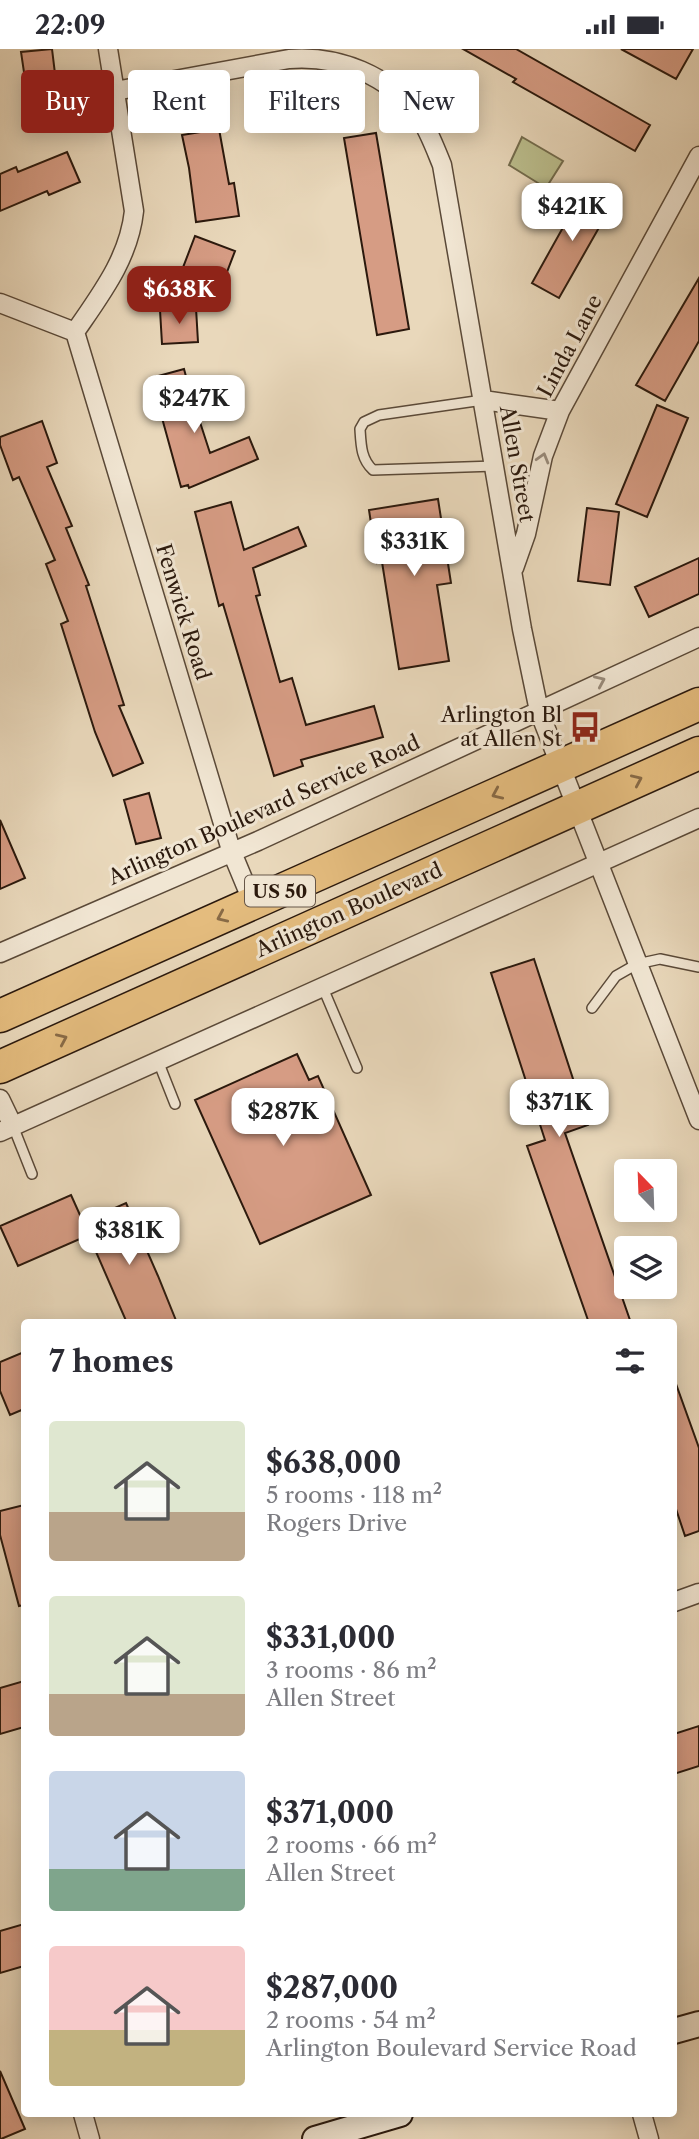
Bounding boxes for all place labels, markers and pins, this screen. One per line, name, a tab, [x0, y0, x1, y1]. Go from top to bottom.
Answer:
pin: $421K	[523, 183, 621, 243]
pin: $638K	[130, 267, 228, 326]
pin: $247K	[145, 375, 243, 435]
pin: $331K	[365, 519, 463, 578]
place label: Arlington Bl at Allen St	[440, 702, 563, 751]
bus stop icon: Arlington Bl at Allen St	[568, 710, 602, 744]
pin: $371K	[510, 1079, 608, 1139]
pin: $287K	[234, 1089, 332, 1148]
pin: $381K	[80, 1207, 178, 1267]

